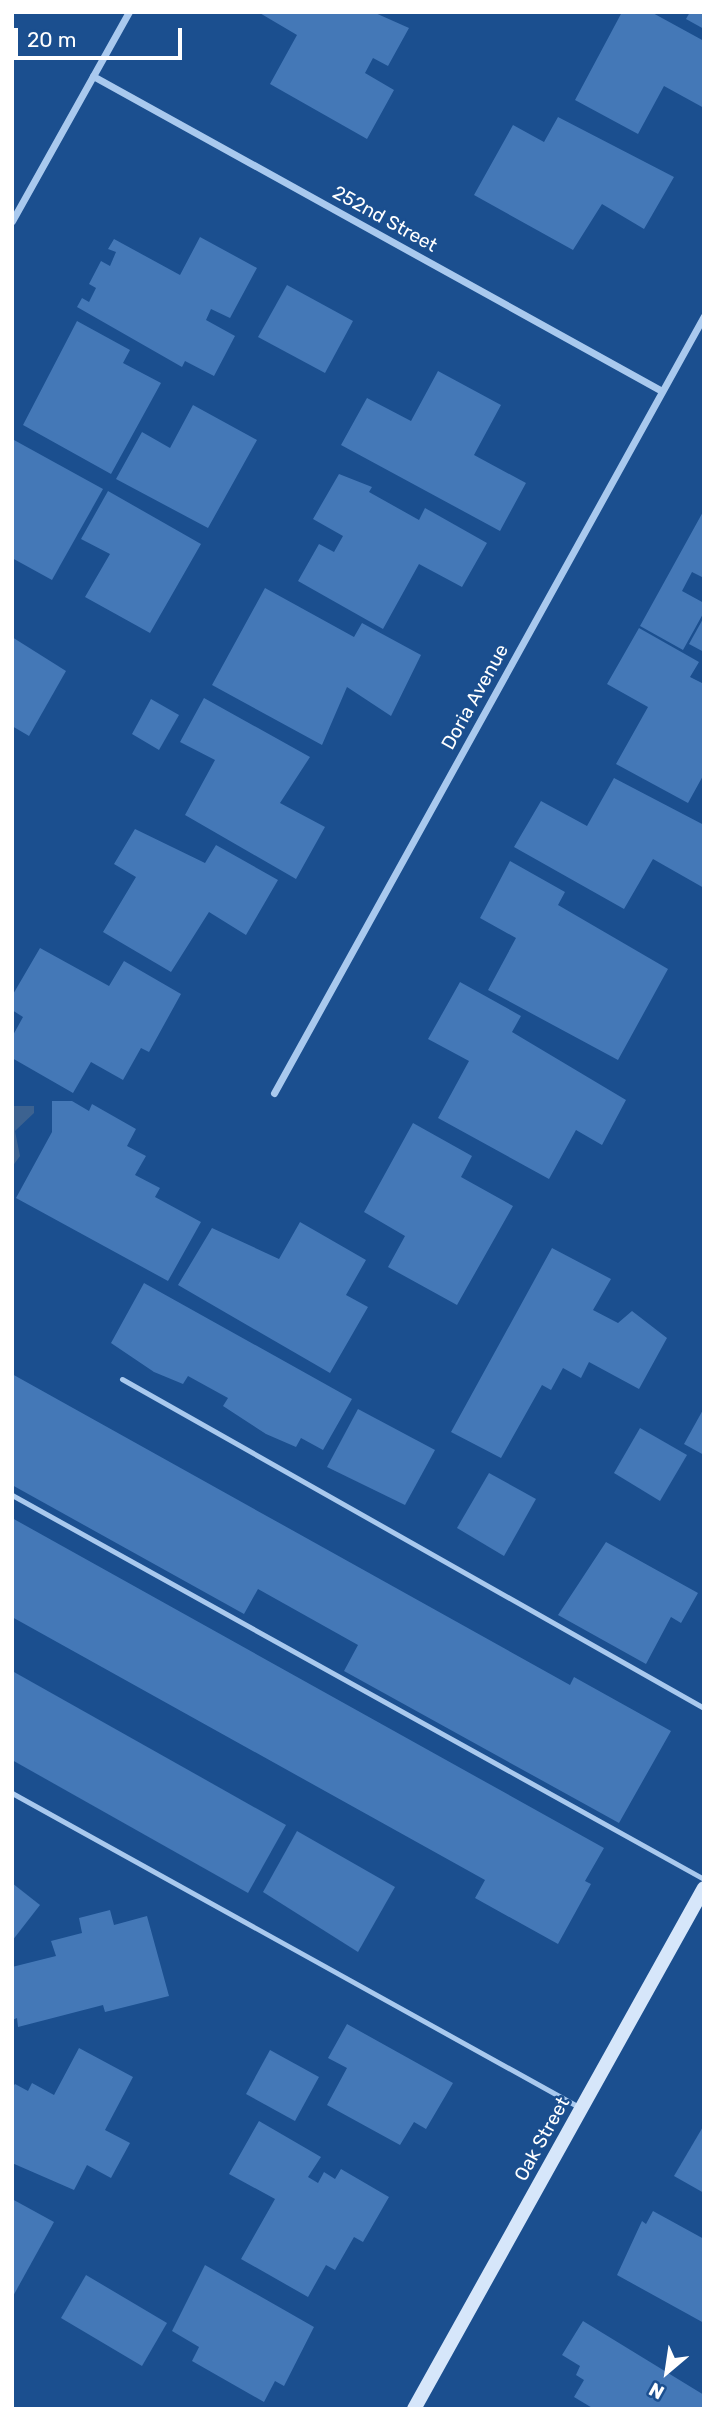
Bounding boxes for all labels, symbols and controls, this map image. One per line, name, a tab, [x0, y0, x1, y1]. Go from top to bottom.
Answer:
scale bar	[18, 14, 186, 58]
text: 20 m	[27, 27, 76, 52]
street label: 252nd Street	[329, 181, 441, 257]
street label: Doria Avenue	[437, 640, 513, 754]
street label: Oak Street	[510, 2093, 574, 2185]
north arrow	[632, 2337, 702, 2407]
text: N	[645, 2377, 668, 2404]

